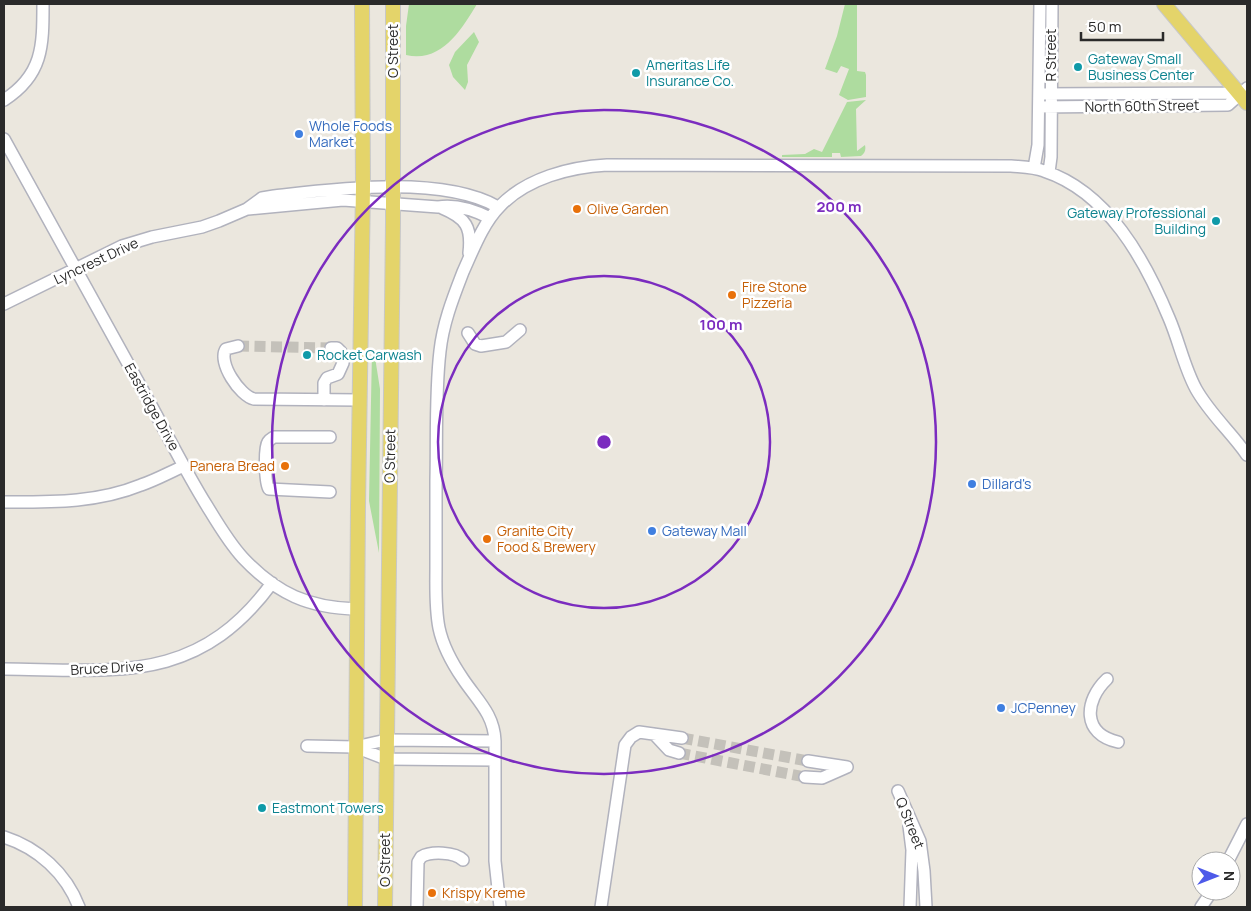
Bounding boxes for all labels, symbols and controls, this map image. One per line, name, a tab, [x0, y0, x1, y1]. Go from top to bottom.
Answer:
scale bar	[1081, 10, 1164, 42]
text: 50 m	[1088, 16, 1122, 37]
street label: O Street	[383, 24, 402, 78]
street label: R Street	[1041, 28, 1060, 81]
place label: Gateway Small Business Center	[1088, 49, 1194, 84]
place label: Ameritas Life Insurance Co.	[646, 55, 734, 90]
marker: Gateway Small Business Center	[1072, 61, 1084, 73]
marker: Ameritas Life Insurance Co.	[630, 67, 642, 79]
street label: North 60th Street	[1084, 95, 1200, 116]
place label: Whole Foods Market	[309, 116, 392, 151]
marker: Whole Foods Market	[293, 128, 305, 140]
text: 200 m	[816, 196, 862, 217]
place label: Olive Garden	[587, 199, 669, 218]
marker: Olive Garden	[571, 203, 583, 215]
place label: Gateway Professional Building	[1067, 203, 1206, 238]
marker: Gateway Professional Building	[1210, 215, 1222, 227]
street label: Lyncrest Drive	[50, 233, 141, 288]
place label: Fire Stone Pizzeria	[742, 277, 807, 312]
marker: Fire Stone Pizzeria	[726, 289, 738, 301]
text: 100 m	[700, 314, 742, 335]
place label: Rocket Carwash	[317, 345, 422, 364]
marker: Rocket Carwash	[301, 349, 313, 361]
street label: Eastridge Drive	[121, 360, 184, 454]
street label: O Street	[380, 428, 399, 483]
centre of rings	[595, 433, 613, 451]
place label: Panera Bread	[190, 456, 275, 475]
marker: Panera Bread	[279, 460, 291, 472]
place label: Dillard's	[982, 474, 1031, 493]
marker: Dillard's	[966, 478, 978, 490]
place label: Granite City Food & Brewery	[497, 521, 596, 556]
place label: Gateway Mall	[662, 521, 747, 540]
marker: Gateway Mall	[646, 525, 658, 537]
marker: Granite City Food & Brewery	[481, 533, 493, 545]
street label: Bruce Drive	[70, 656, 144, 679]
place label: JCPenney	[1011, 698, 1077, 717]
marker: JCPenney	[995, 702, 1007, 714]
street label: Q Street	[892, 794, 930, 852]
place label: Eastmont Towers	[272, 798, 384, 817]
marker: Eastmont Towers	[256, 802, 268, 814]
street label: O Street	[375, 833, 394, 887]
north arrow	[1191, 851, 1241, 901]
text: N	[1220, 871, 1239, 881]
place label: Krispy Kreme	[442, 883, 525, 902]
marker: Krispy Kreme	[426, 887, 438, 899]

